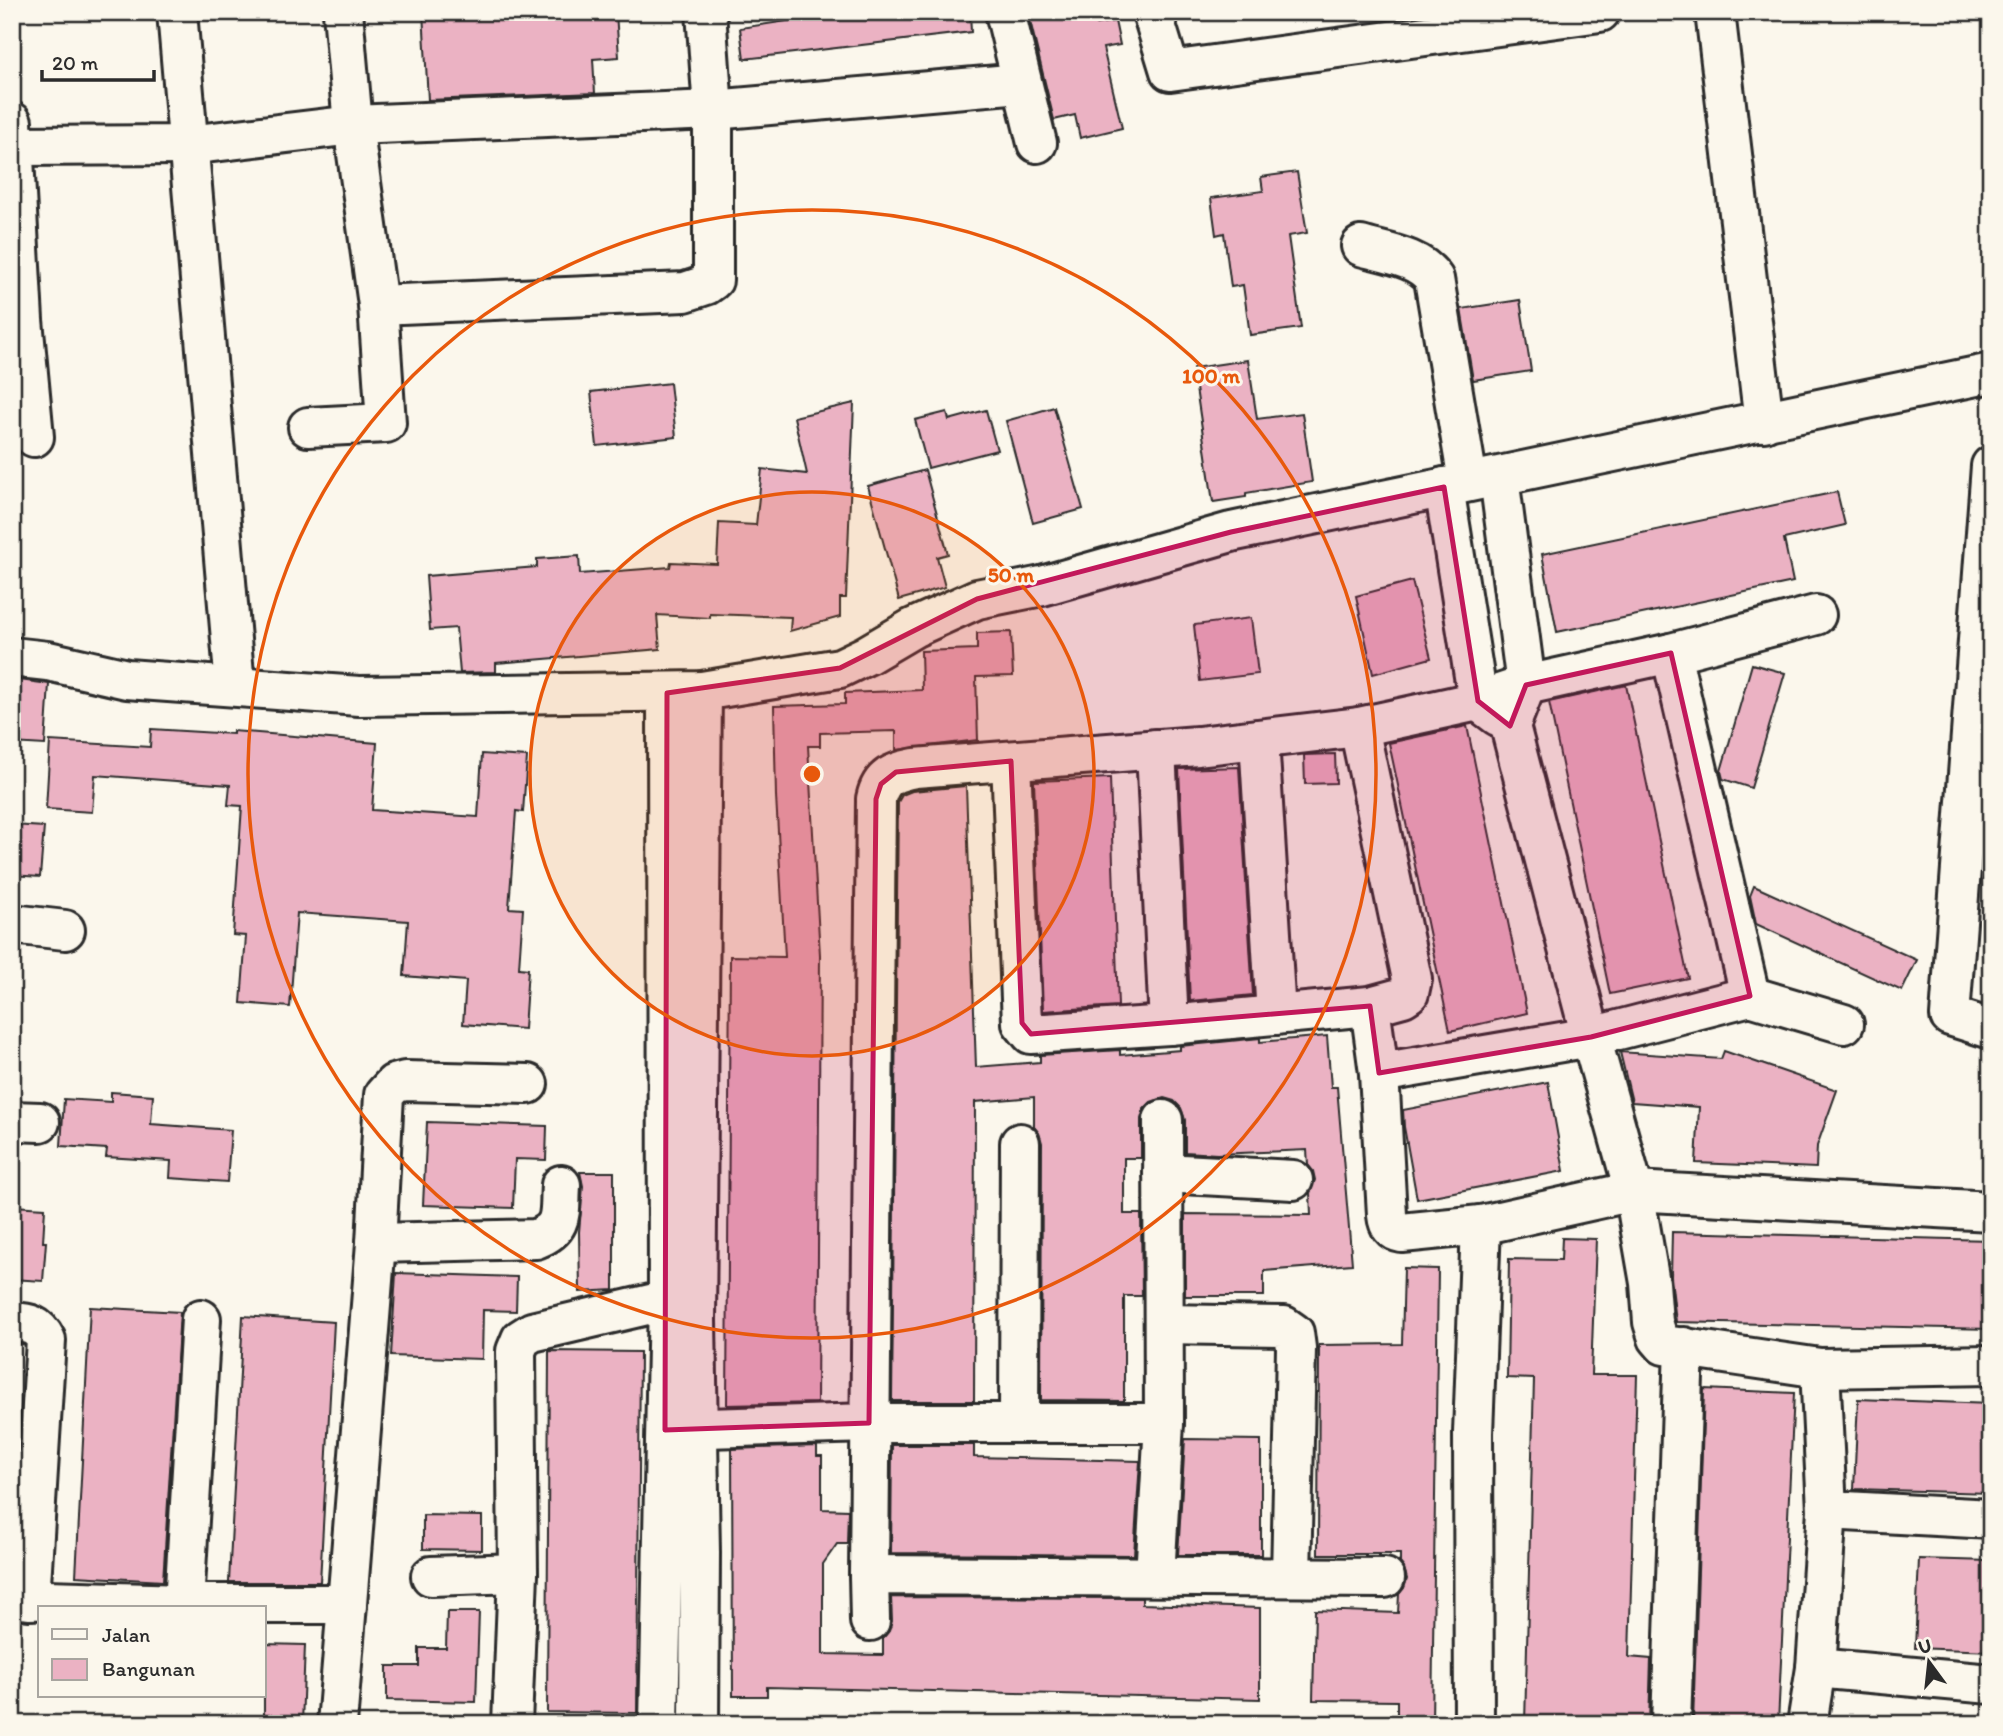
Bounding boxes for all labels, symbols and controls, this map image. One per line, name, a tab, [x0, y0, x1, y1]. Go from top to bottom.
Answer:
scale bar	[42, 38, 154, 82]
text: 20 m	[52, 50, 99, 75]
text: 100 m	[1182, 363, 1240, 388]
text: 50 m	[988, 562, 1035, 587]
centre of rings	[800, 762, 824, 786]
legend	[38, 1606, 266, 1698]
text: Jalan	[102, 1622, 150, 1647]
north arrow	[1895, 1628, 1965, 1698]
text: U	[1916, 1633, 1934, 1659]
text: Bangunan	[102, 1656, 195, 1681]

